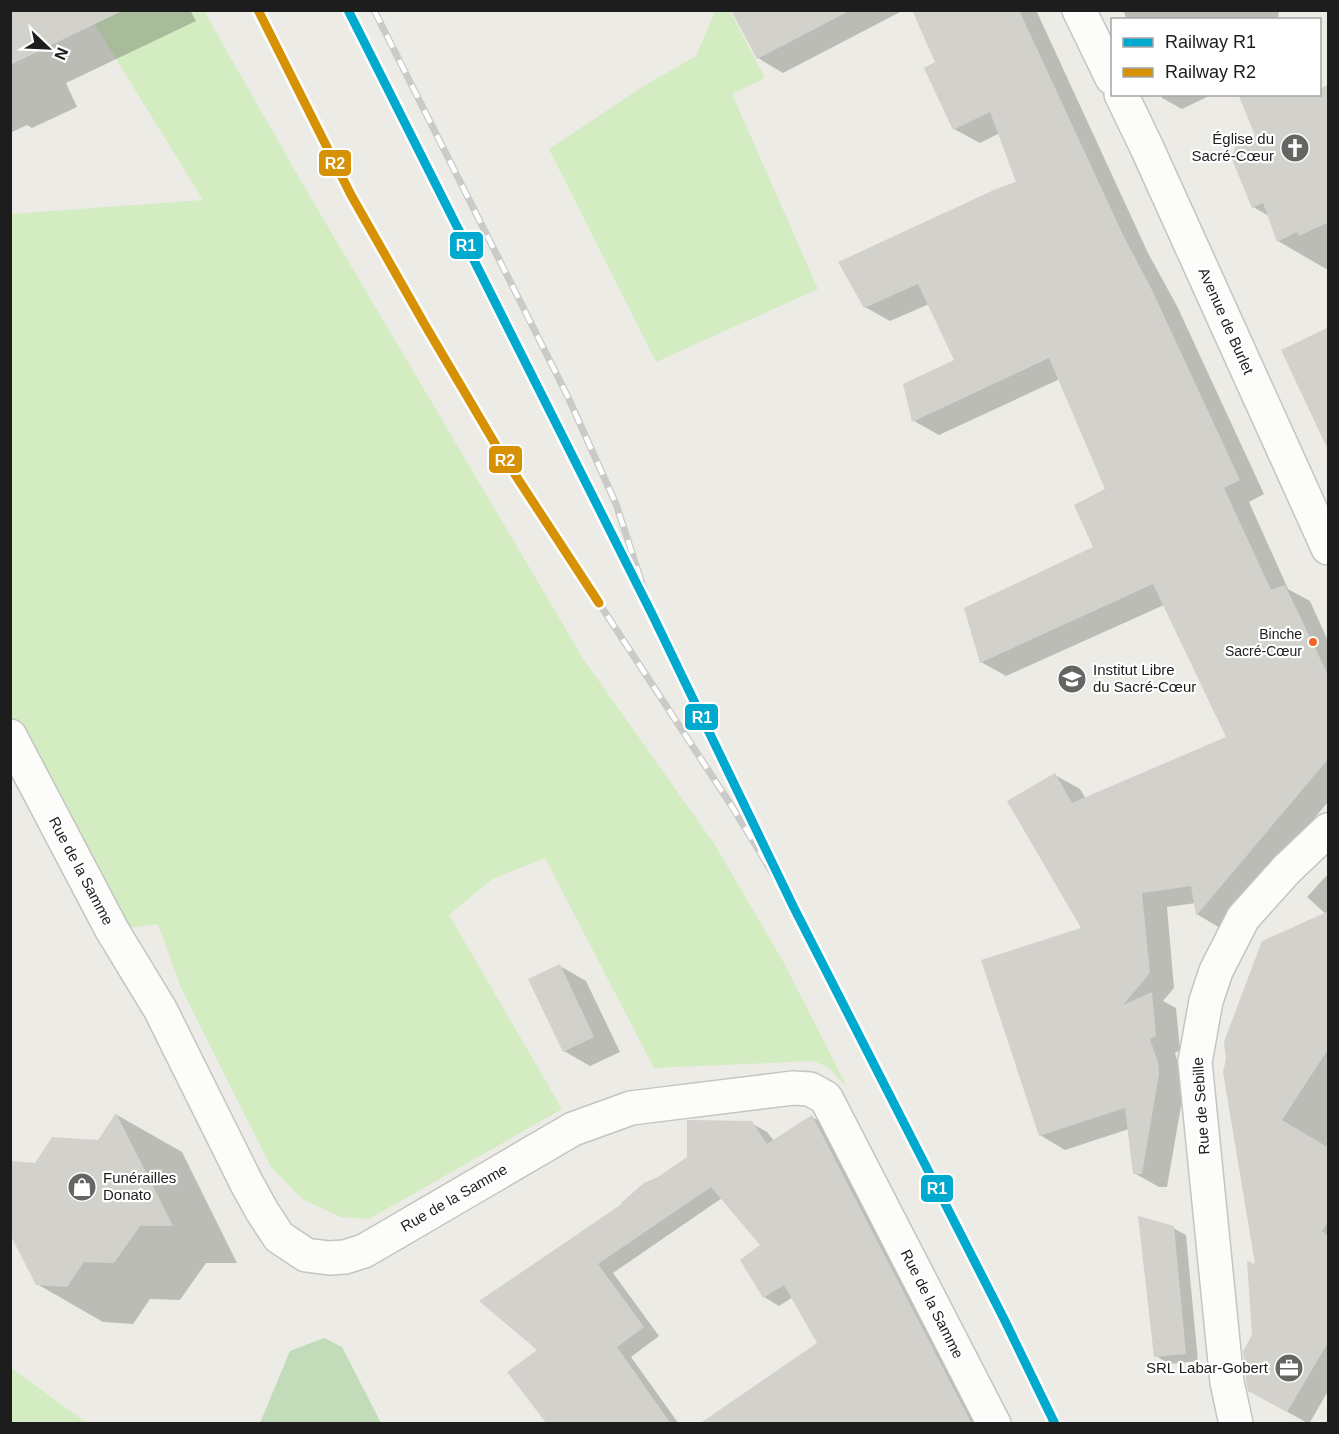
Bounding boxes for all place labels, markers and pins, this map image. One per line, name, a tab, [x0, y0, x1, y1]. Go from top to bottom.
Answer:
place label: Église du Sacré-Cœur	[1191, 130, 1274, 164]
church icon: Église du Sacré-Cœur	[1279, 132, 1311, 164]
place label: Binche Sacré-Cœur	[1225, 626, 1302, 659]
marker: Binche Sacré-Cœur	[1307, 636, 1319, 648]
place label: Institut Libre du Sacré-Cœur	[1093, 661, 1196, 695]
school or university icon: Institut Libre du Sacré-Cœur	[1056, 663, 1088, 695]
place label: Funérailles Donato	[103, 1169, 176, 1203]
shop icon: Funérailles Donato	[66, 1171, 98, 1203]
office icon: SRL Labar-Gobert	[1273, 1352, 1305, 1384]
place label: SRL Labar-Gobert	[1146, 1359, 1269, 1376]

